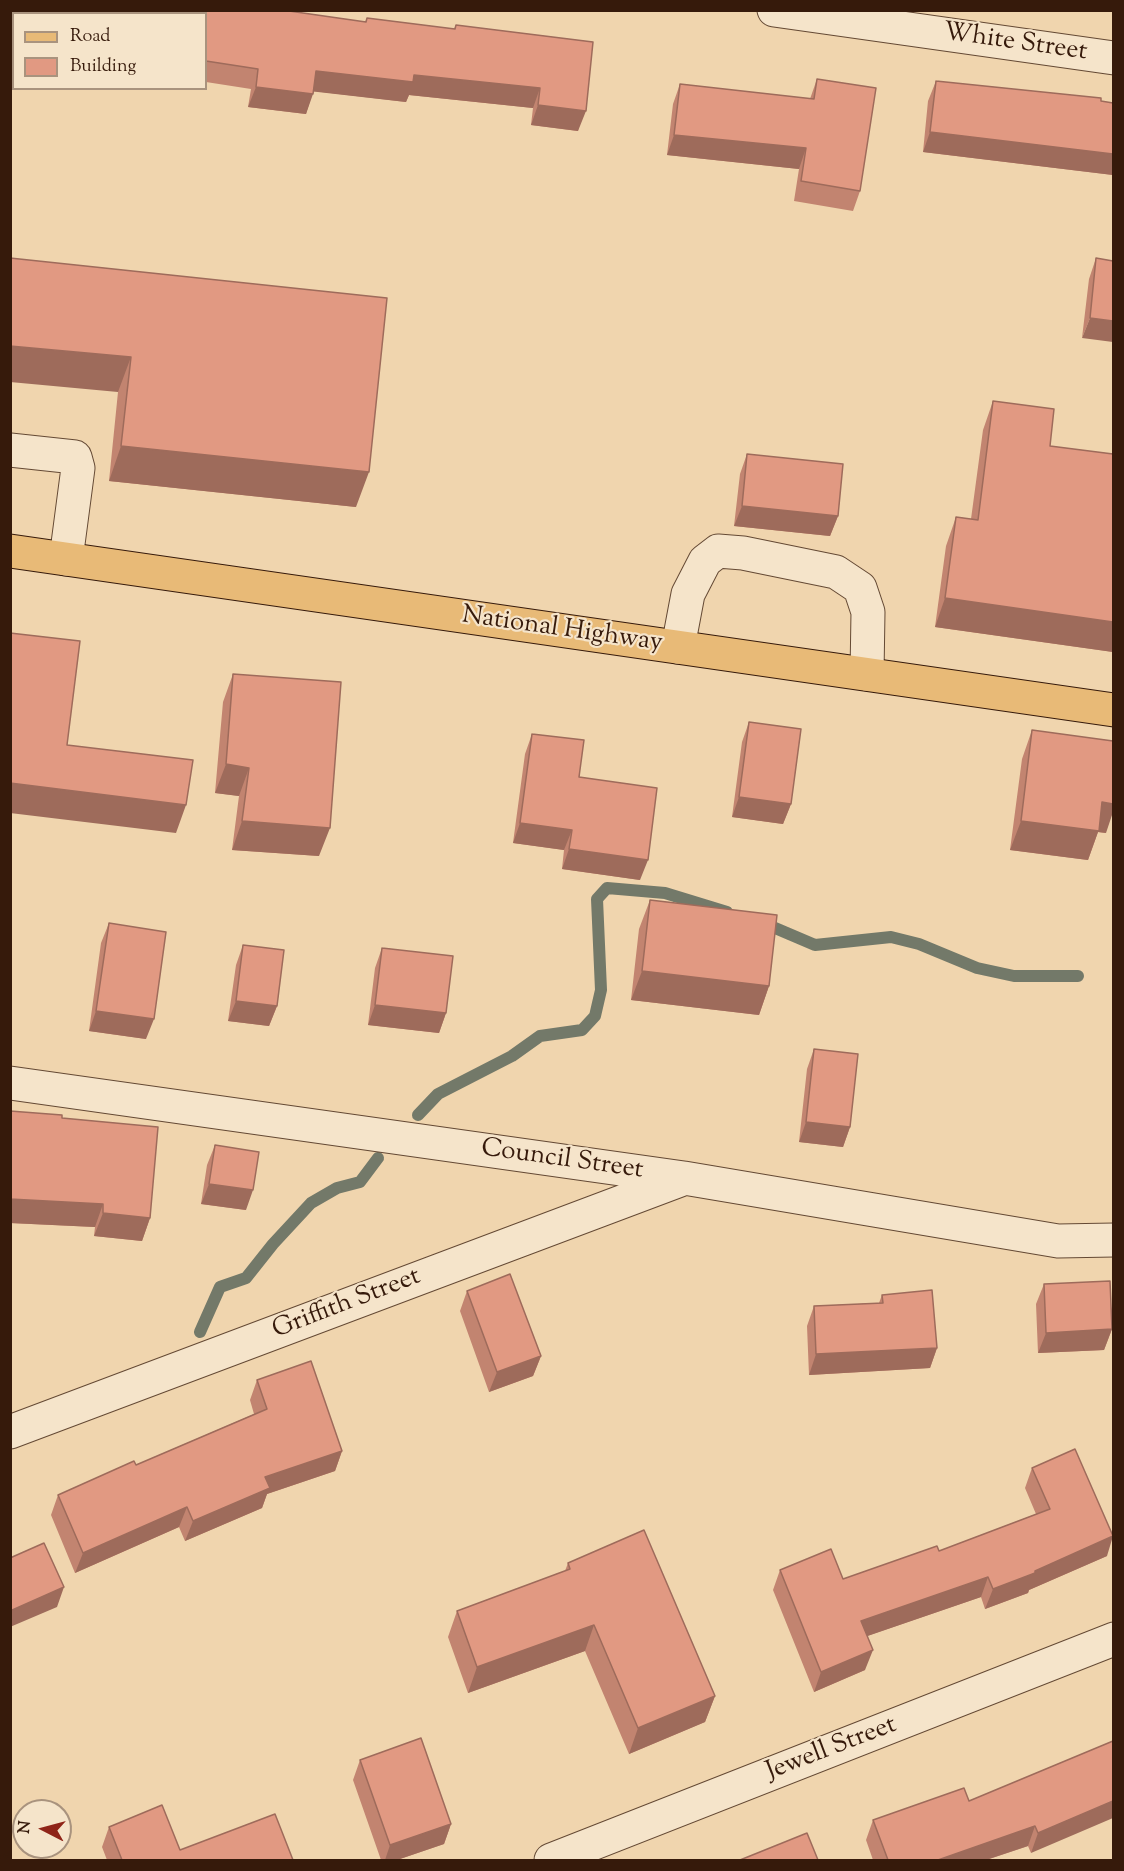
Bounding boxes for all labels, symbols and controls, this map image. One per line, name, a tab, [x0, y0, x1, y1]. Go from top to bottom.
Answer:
legend	[12, 12, 207, 90]
street label: White Street	[941, 18, 1089, 70]
text: Road	[70, 24, 110, 50]
text: Building	[70, 54, 136, 80]
street label: National Highway	[460, 601, 664, 661]
street label: Council Street	[479, 1134, 645, 1188]
street label: Griffith Street	[269, 1262, 425, 1348]
street label: Jewell Street	[762, 1711, 902, 1789]
north arrow	[12, 1799, 72, 1859]
text: N	[13, 1820, 38, 1835]

